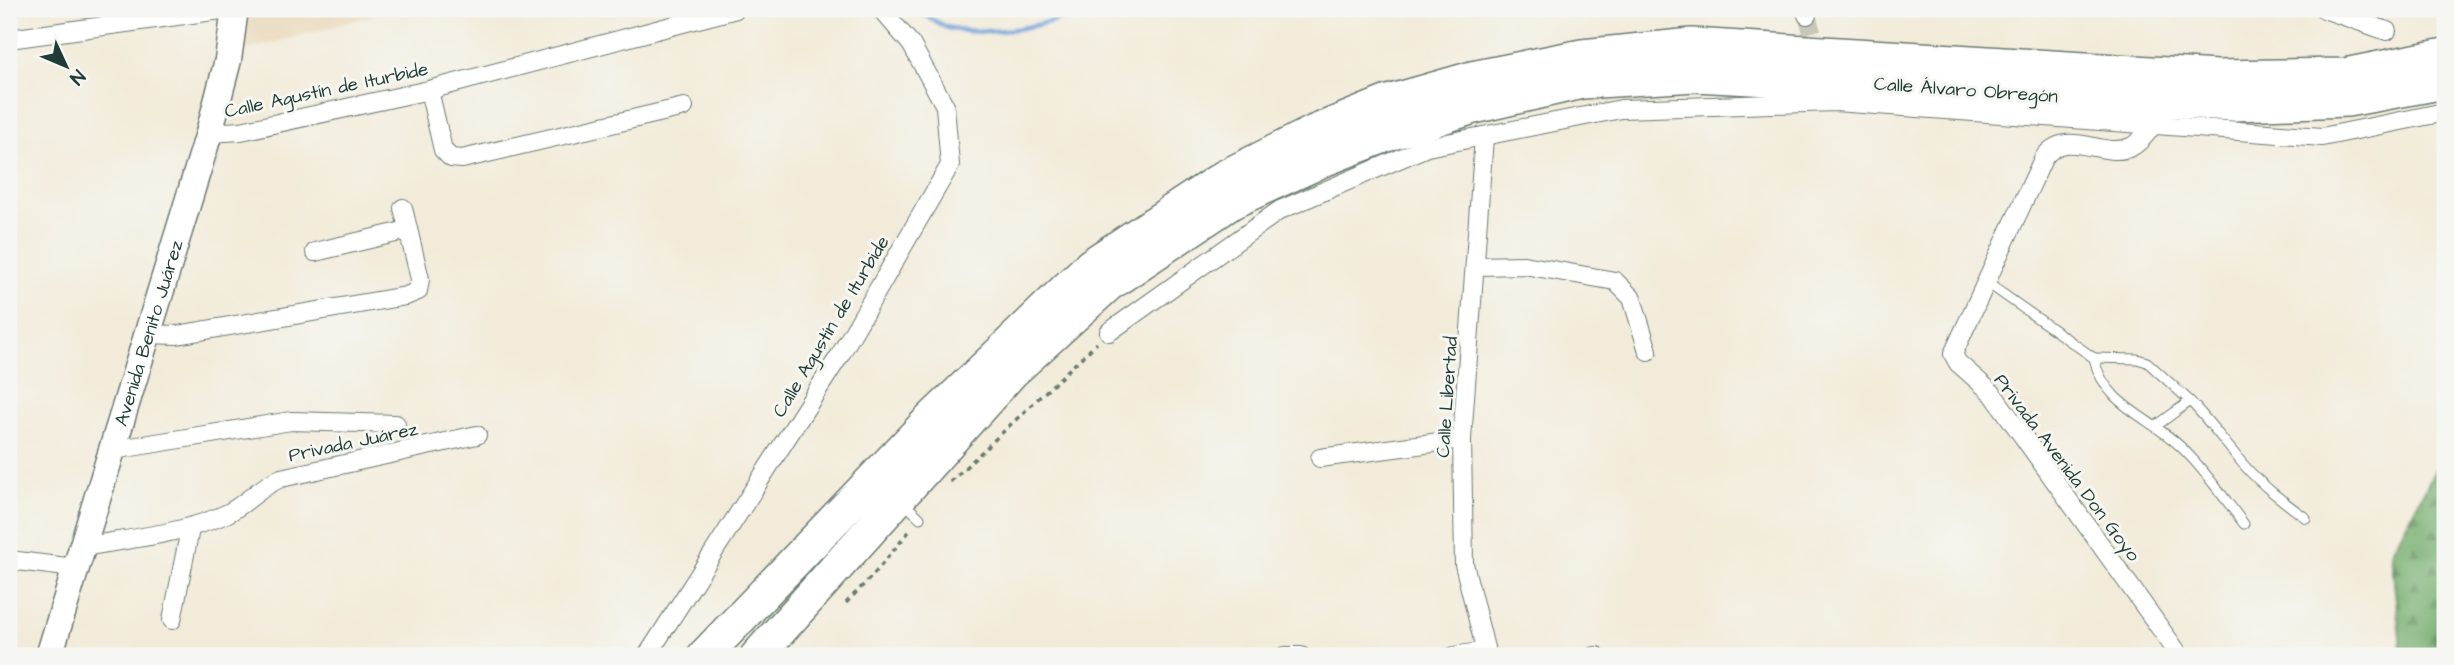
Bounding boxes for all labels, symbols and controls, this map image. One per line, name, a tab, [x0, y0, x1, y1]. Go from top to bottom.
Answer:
north arrow	[32, 32, 102, 102]
street label: Calle Agustín de Iturbide	[222, 56, 431, 126]
text: N	[63, 63, 91, 90]
street label: Calle Álvaro Obregón	[1873, 71, 2059, 111]
street label: Calle Agustín de Iturbide	[766, 231, 897, 423]
street label: Avenida Benito Juárez	[108, 236, 191, 430]
street label: Calle Libertad	[1430, 335, 1465, 459]
street label: Privada Avenida Don Goyo	[1986, 368, 2147, 568]
street label: Privada Juárez	[286, 415, 421, 469]

